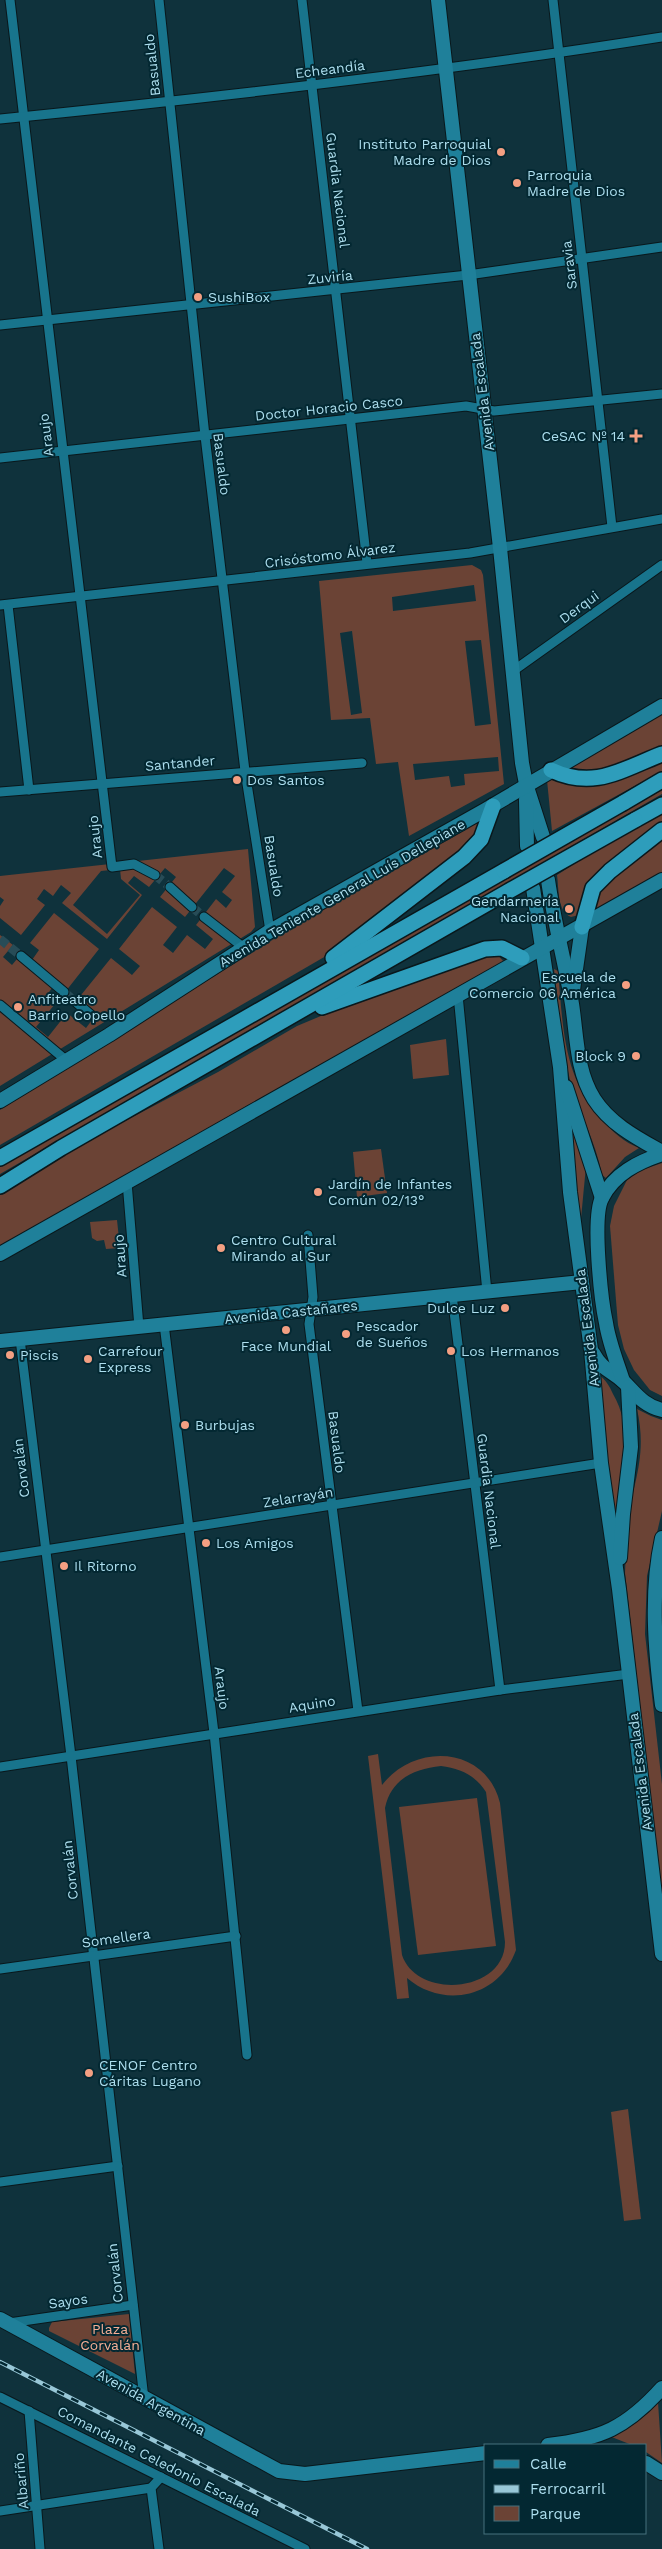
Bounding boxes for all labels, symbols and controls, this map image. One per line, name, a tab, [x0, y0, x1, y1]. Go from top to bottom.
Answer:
street label: Basualdo	[141, 33, 163, 97]
street label: Echeandía	[294, 57, 366, 81]
street label: Guardia Nacional	[323, 131, 353, 249]
place label: Instituto Parroquial Madre de Dios	[358, 136, 492, 168]
marker: Instituto Parroquial Madre de Dios	[495, 146, 507, 158]
place label: Parroquia Madre de Dios	[527, 167, 625, 199]
marker: Parroquia Madre de Dios	[511, 177, 523, 189]
street label: Saravia	[558, 240, 580, 290]
street label: Zuviría	[307, 267, 354, 287]
place label: SushiBox	[208, 289, 270, 305]
marker: SushiBox	[192, 291, 204, 303]
street label: Avenida Escalada	[467, 332, 497, 452]
street label: Doctor Horacio Casco	[254, 392, 404, 424]
street label: Araujo	[35, 412, 57, 458]
place label: CeSAC Nº 14	[541, 428, 625, 444]
marker: CeSAC Nº 14	[629, 429, 643, 443]
street label: Basualdo	[210, 432, 234, 496]
street label: Crisóstomo Álvarez	[264, 539, 396, 571]
street label: Derqui	[556, 587, 602, 627]
street label: Santander	[144, 752, 216, 774]
place label: Dos Santos	[247, 772, 325, 788]
marker: Dos Santos	[231, 774, 243, 786]
street label: Araujo	[85, 815, 105, 859]
street label: Avenida Teniente General Luís Dellepiane	[216, 816, 468, 970]
street label: Basualdo	[261, 834, 287, 898]
place label: Gendarmería Nacional	[471, 893, 560, 925]
marker: Gendarmería Nacional	[563, 903, 575, 915]
place label: Escuela de Comercio 06 América	[469, 969, 616, 1001]
marker: Escuela de Comercio 06 América	[620, 979, 632, 991]
place label: Anfiteatro Barrio Copello	[28, 991, 125, 1023]
marker: Anfiteatro Barrio Copello	[12, 1001, 24, 1013]
place label: Block 9	[575, 1048, 626, 1064]
marker: Block 9	[630, 1050, 642, 1062]
place label: Jardín de Infantes Común 02/13°	[328, 1176, 452, 1208]
marker: Jardín de Infantes Común 02/13°	[312, 1186, 324, 1198]
place label: Centro Cultural Mirando al Sur	[231, 1232, 337, 1264]
street label: Araujo	[111, 1234, 129, 1278]
marker: Centro Cultural Mirando al Sur	[215, 1242, 227, 1254]
street label: Avenida Escalada	[572, 1268, 602, 1388]
street label: Avenida Castañares	[224, 1297, 358, 1327]
place label: Dulce Luz	[427, 1300, 495, 1316]
marker: Dulce Luz	[499, 1302, 511, 1314]
place label: Pescador de Sueños	[356, 1318, 428, 1350]
marker: Face Mundial	[280, 1324, 292, 1336]
marker: Pescador de Sueños	[340, 1328, 352, 1340]
place label: Face Mundial	[241, 1338, 332, 1354]
place label: Carrefour Express	[98, 1343, 163, 1375]
place label: Los Hermanos	[461, 1343, 559, 1359]
marker: Los Hermanos	[445, 1345, 457, 1357]
place label: Piscis	[20, 1347, 59, 1363]
marker: Piscis	[4, 1349, 16, 1361]
marker: Carrefour Express	[82, 1353, 94, 1365]
street label: Basualdo	[325, 1410, 349, 1474]
place label: Burbujas	[195, 1417, 255, 1433]
marker: Burbujas	[179, 1419, 191, 1431]
street label: Guardia Nacional	[474, 1432, 504, 1550]
street label: Corvalán	[9, 1437, 33, 1499]
street label: Zelarrayán	[262, 1484, 334, 1510]
place label: Los Amigos	[216, 1535, 294, 1551]
marker: Los Amigos	[200, 1537, 212, 1549]
place label: Il Ritorno	[74, 1558, 137, 1574]
marker: Il Ritorno	[58, 1560, 70, 1572]
street label: Araujo	[211, 1665, 233, 1711]
street label: Aquino	[287, 1692, 337, 1716]
street label: Avenida Escalada	[625, 1712, 655, 1832]
street label: Corvalán	[59, 1840, 81, 1900]
street label: Somellera	[81, 1925, 151, 1951]
place label: CENOF Centro Cáritas Lugano	[99, 2057, 201, 2089]
marker: CENOF Centro Cáritas Lugano	[83, 2067, 95, 2079]
street label: Corvalán	[104, 2243, 126, 2303]
street label: Sayos	[47, 2290, 89, 2312]
park label: Plaza Corvalán	[80, 2321, 140, 2353]
street label: Avenida Argentina	[94, 2365, 208, 2439]
street label: Comandante Celedonio Escalada	[55, 2403, 263, 2519]
legend	[484, 2444, 647, 2534]
street label: Albariño	[11, 2452, 31, 2510]
text: Calle	[530, 2455, 567, 2473]
text: Ferrocarril	[530, 2480, 606, 2498]
text: Parque	[530, 2505, 581, 2523]

